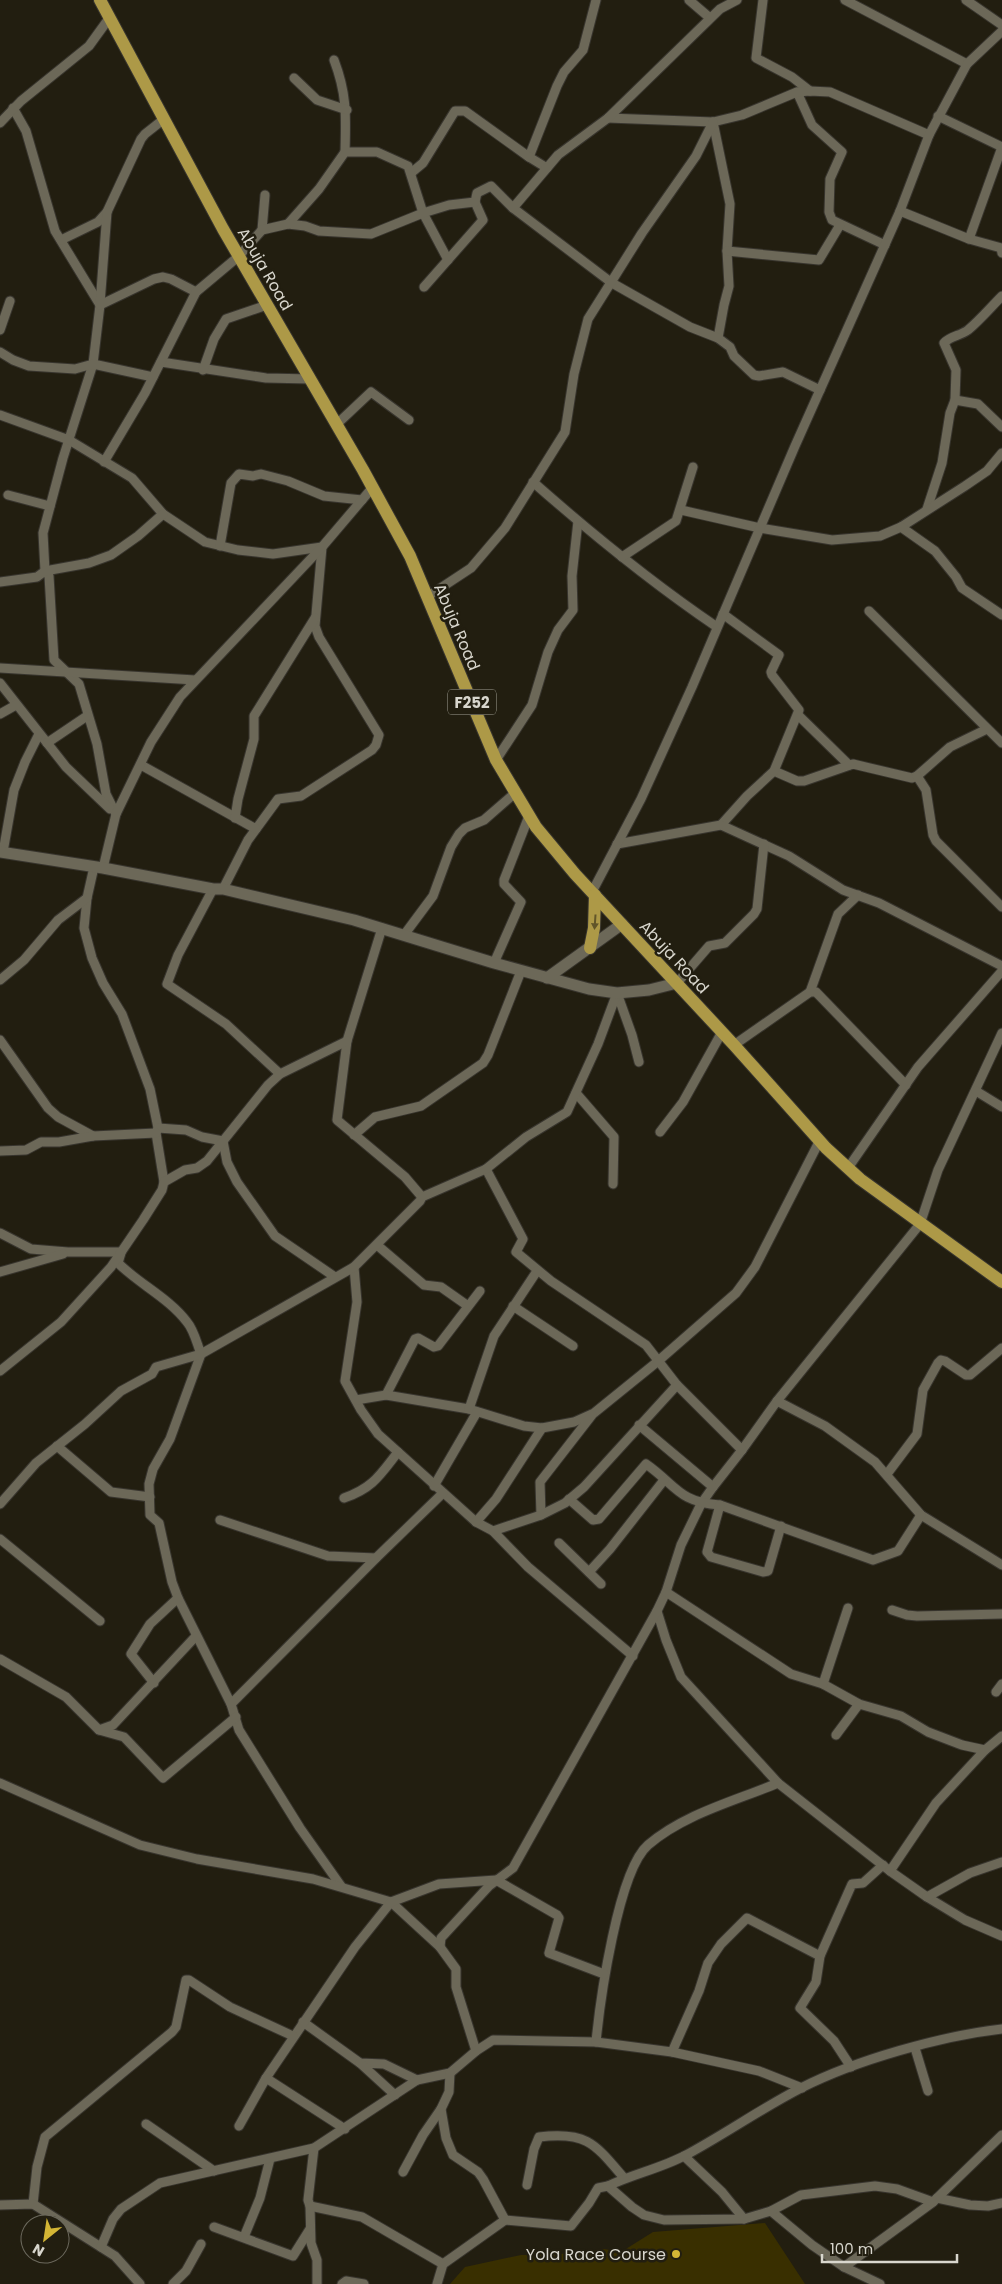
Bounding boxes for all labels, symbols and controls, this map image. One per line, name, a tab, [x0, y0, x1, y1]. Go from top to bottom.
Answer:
street label: Abuja Road	[232, 223, 298, 315]
street label: Abuja Road	[428, 580, 486, 674]
road number: F252	[448, 690, 496, 714]
one-way arrow	[590, 914, 598, 930]
street label: Abuja Road	[634, 915, 714, 999]
north arrow	[20, 2214, 70, 2264]
scale bar	[822, 2232, 957, 2264]
text: 100 m	[830, 2238, 873, 2259]
text: N	[29, 2239, 48, 2262]
place label: Yola Race Course	[526, 2243, 666, 2266]
marker: Yola Race Course	[670, 2248, 682, 2260]

